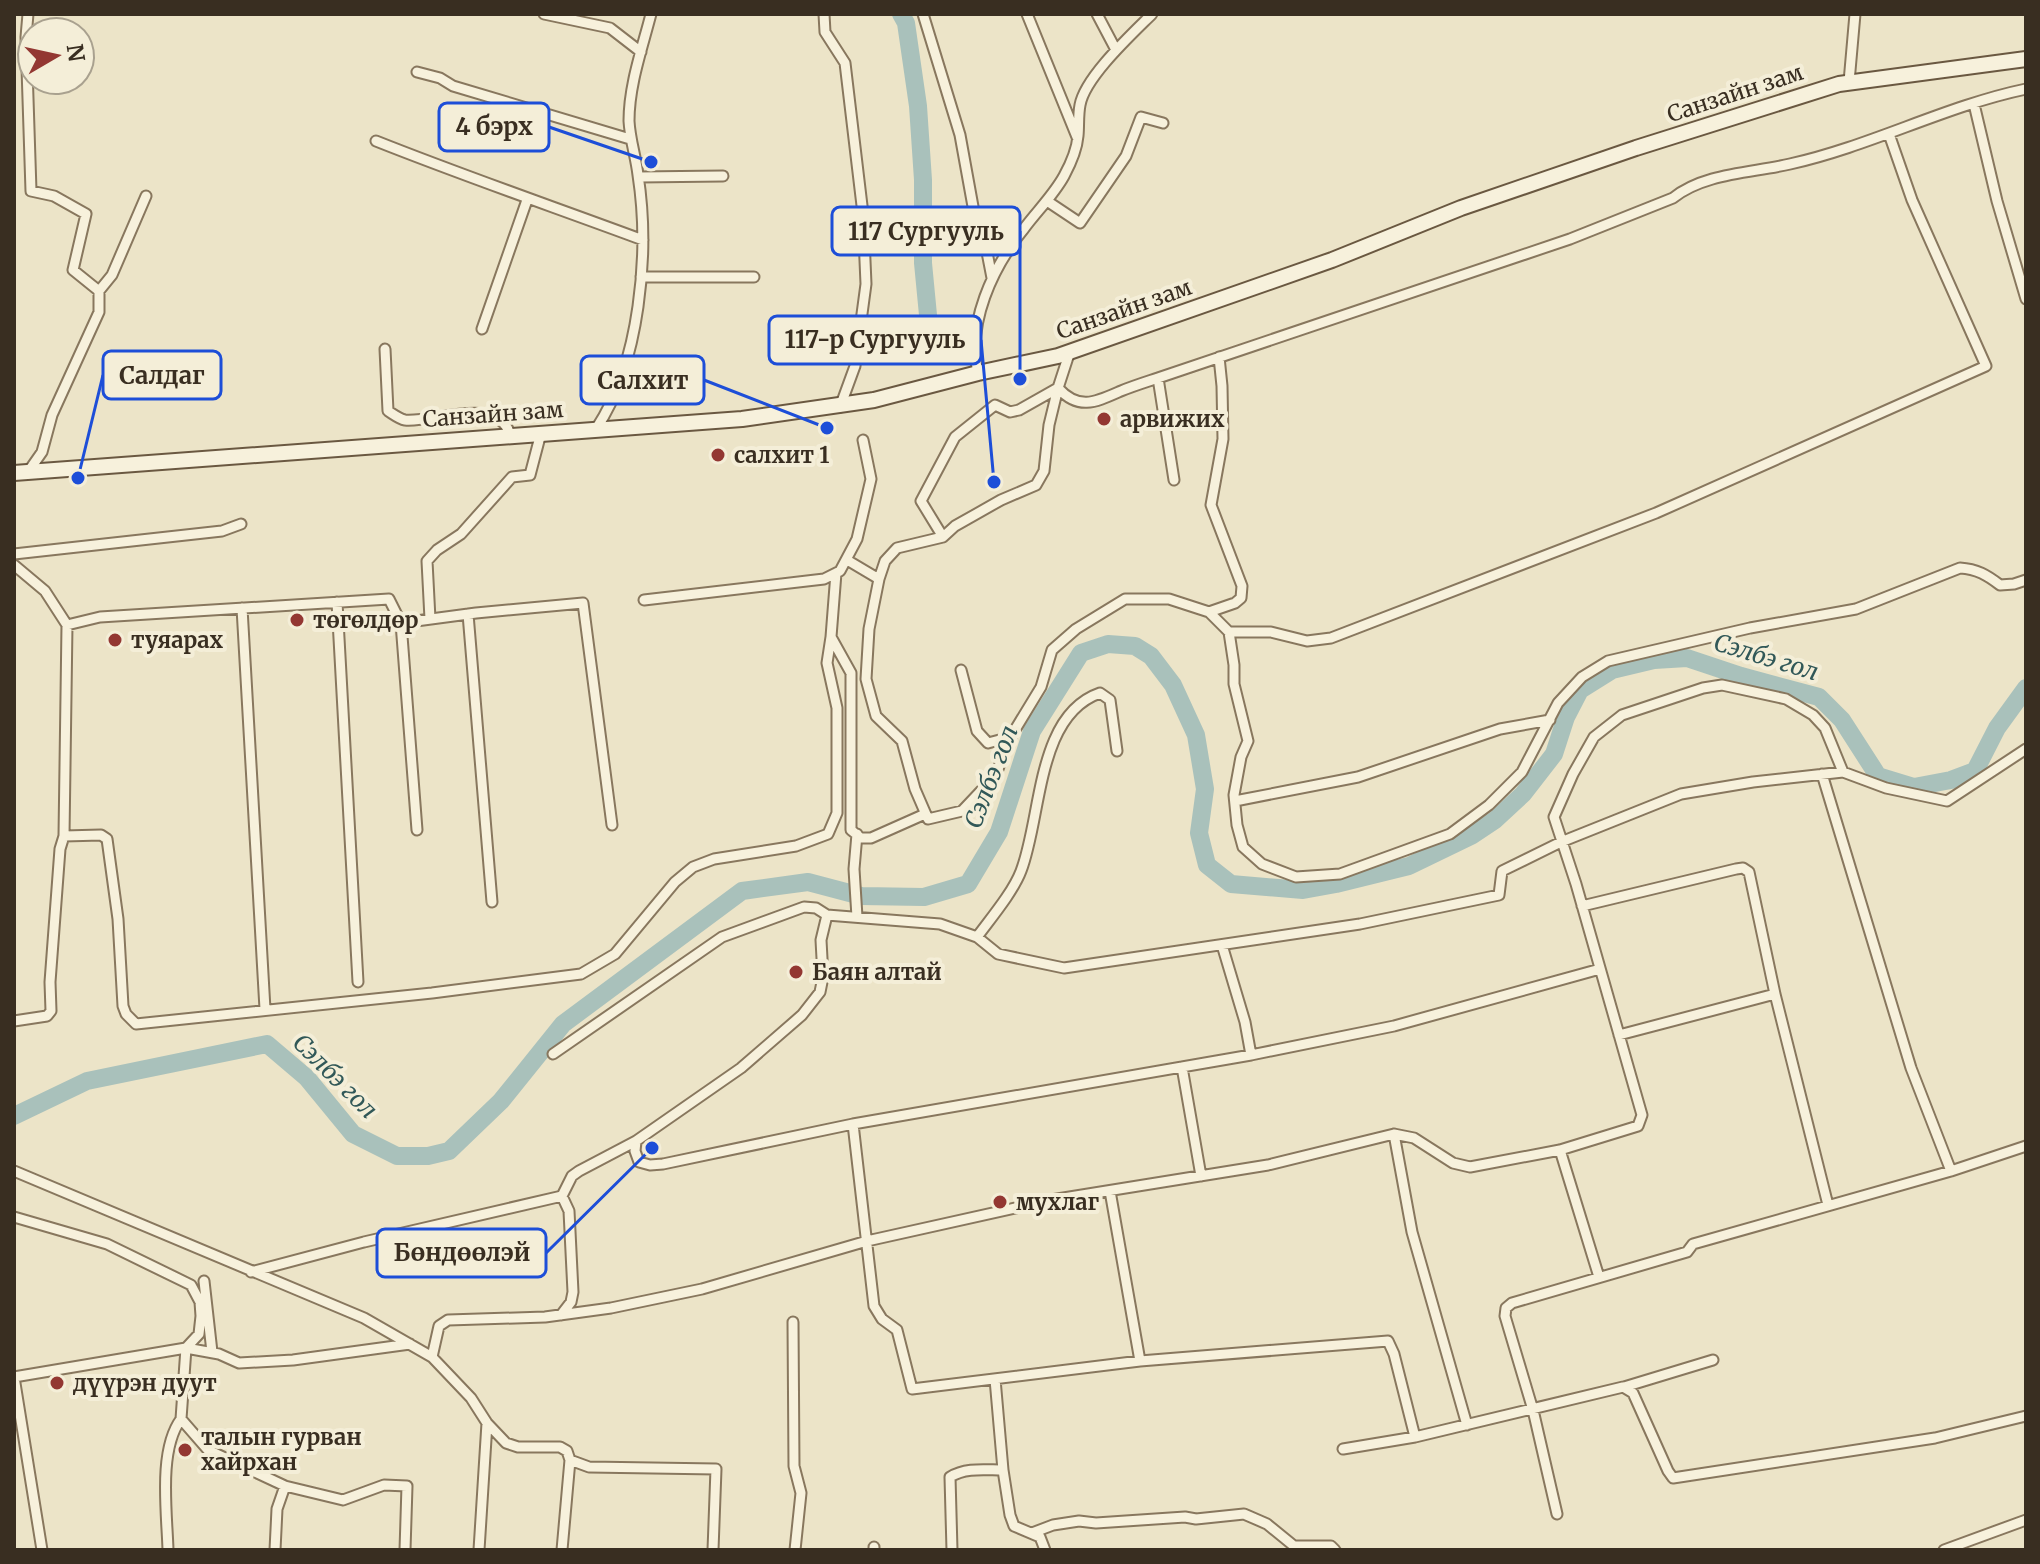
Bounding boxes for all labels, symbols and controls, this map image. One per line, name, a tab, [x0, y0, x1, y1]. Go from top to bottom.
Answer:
north arrow	[16, 16, 96, 96]
text: N	[61, 42, 91, 64]
street label: Санзайн зам	[1664, 58, 1807, 128]
callout: 4 бэрх	[439, 103, 549, 151]
text: 4 бэрх	[455, 111, 533, 142]
callout: 117 Сургууль	[832, 207, 1020, 255]
text: 117 Сургууль	[848, 216, 1004, 247]
street label: Санзайн зам	[1053, 273, 1196, 345]
callout: 117-р Сургууль	[769, 316, 981, 364]
text: 117-р Сургууль	[785, 324, 965, 355]
callout: Салдаг	[103, 351, 221, 399]
callout: Салхит	[581, 356, 704, 404]
text: Салдаг	[119, 360, 205, 391]
text: Салхит	[597, 365, 689, 396]
street label: Санзайн зам	[422, 395, 565, 433]
place label: арвижих	[1120, 405, 1225, 433]
marker: арвижих	[1095, 410, 1113, 428]
place label: салхит 1	[734, 441, 830, 469]
marker: салхит 1	[709, 446, 727, 464]
place label: төгөлдөр	[313, 606, 418, 634]
marker: төгөлдөр	[288, 611, 306, 629]
place label: туяарах	[131, 626, 224, 654]
water label: Сэлбэ гол	[1710, 626, 1822, 688]
marker: туяарах	[106, 631, 124, 649]
water label: Сэлбэ гол	[957, 721, 1025, 833]
place label: Баян алтай	[812, 958, 942, 986]
marker: Баян алтай	[787, 963, 805, 981]
water label: Сэлбэ гол	[286, 1027, 384, 1125]
place label: мухлаг	[1016, 1188, 1099, 1216]
marker: мухлаг	[991, 1193, 1009, 1211]
callout: Бөндөөлэй	[377, 1229, 546, 1277]
text: Бөндөөлэй	[394, 1237, 530, 1268]
place label: дүүрэн дуут	[72, 1369, 217, 1397]
marker: дүүрэн дуут	[48, 1374, 66, 1392]
place label: талын гурван хайрхан	[201, 1423, 362, 1476]
marker: талын гурван хайрхан	[176, 1441, 194, 1459]

